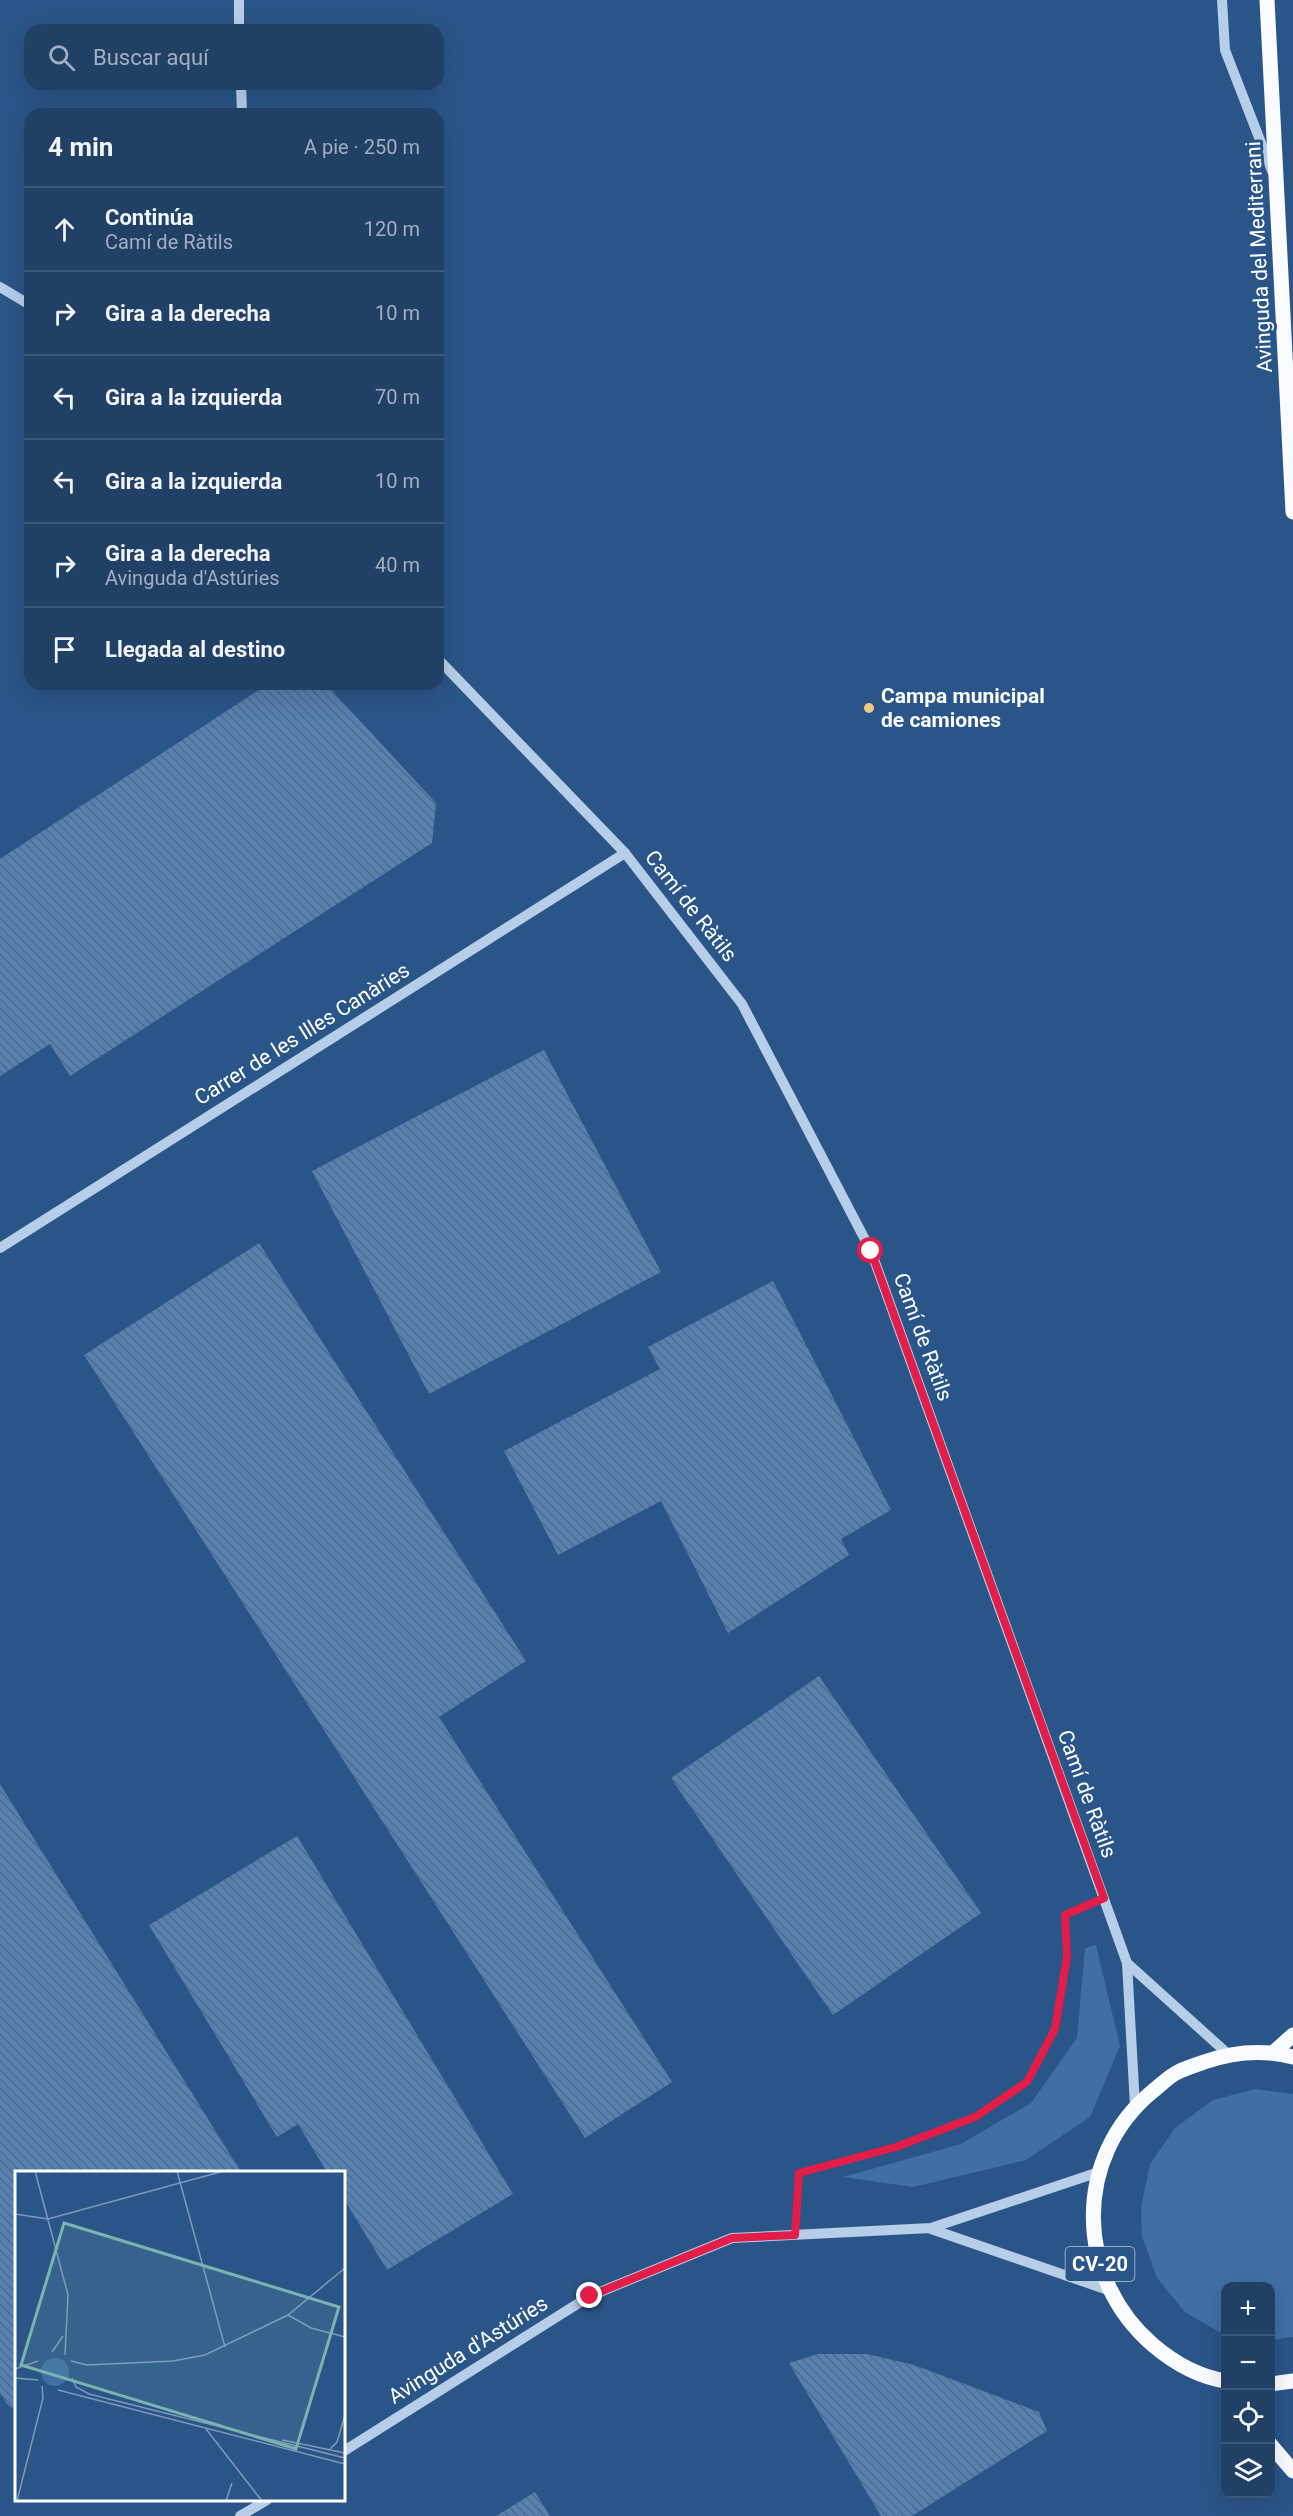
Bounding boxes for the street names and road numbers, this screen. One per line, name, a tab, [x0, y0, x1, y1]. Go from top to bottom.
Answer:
street label: Avinguda del Mediterrani	[1241, 141, 1277, 373]
street label: Camí de Ràtils	[640, 846, 742, 966]
street label: Carrer de les Illes Canàries	[190, 958, 414, 1110]
street label: Camí de Ràtils	[889, 1270, 957, 1404]
street label: Camí de Ràtils	[1053, 1727, 1121, 1861]
road number: CV-20	[1066, 2247, 1134, 2281]
street label: Avinguda d'Astúries	[384, 2291, 552, 2409]

